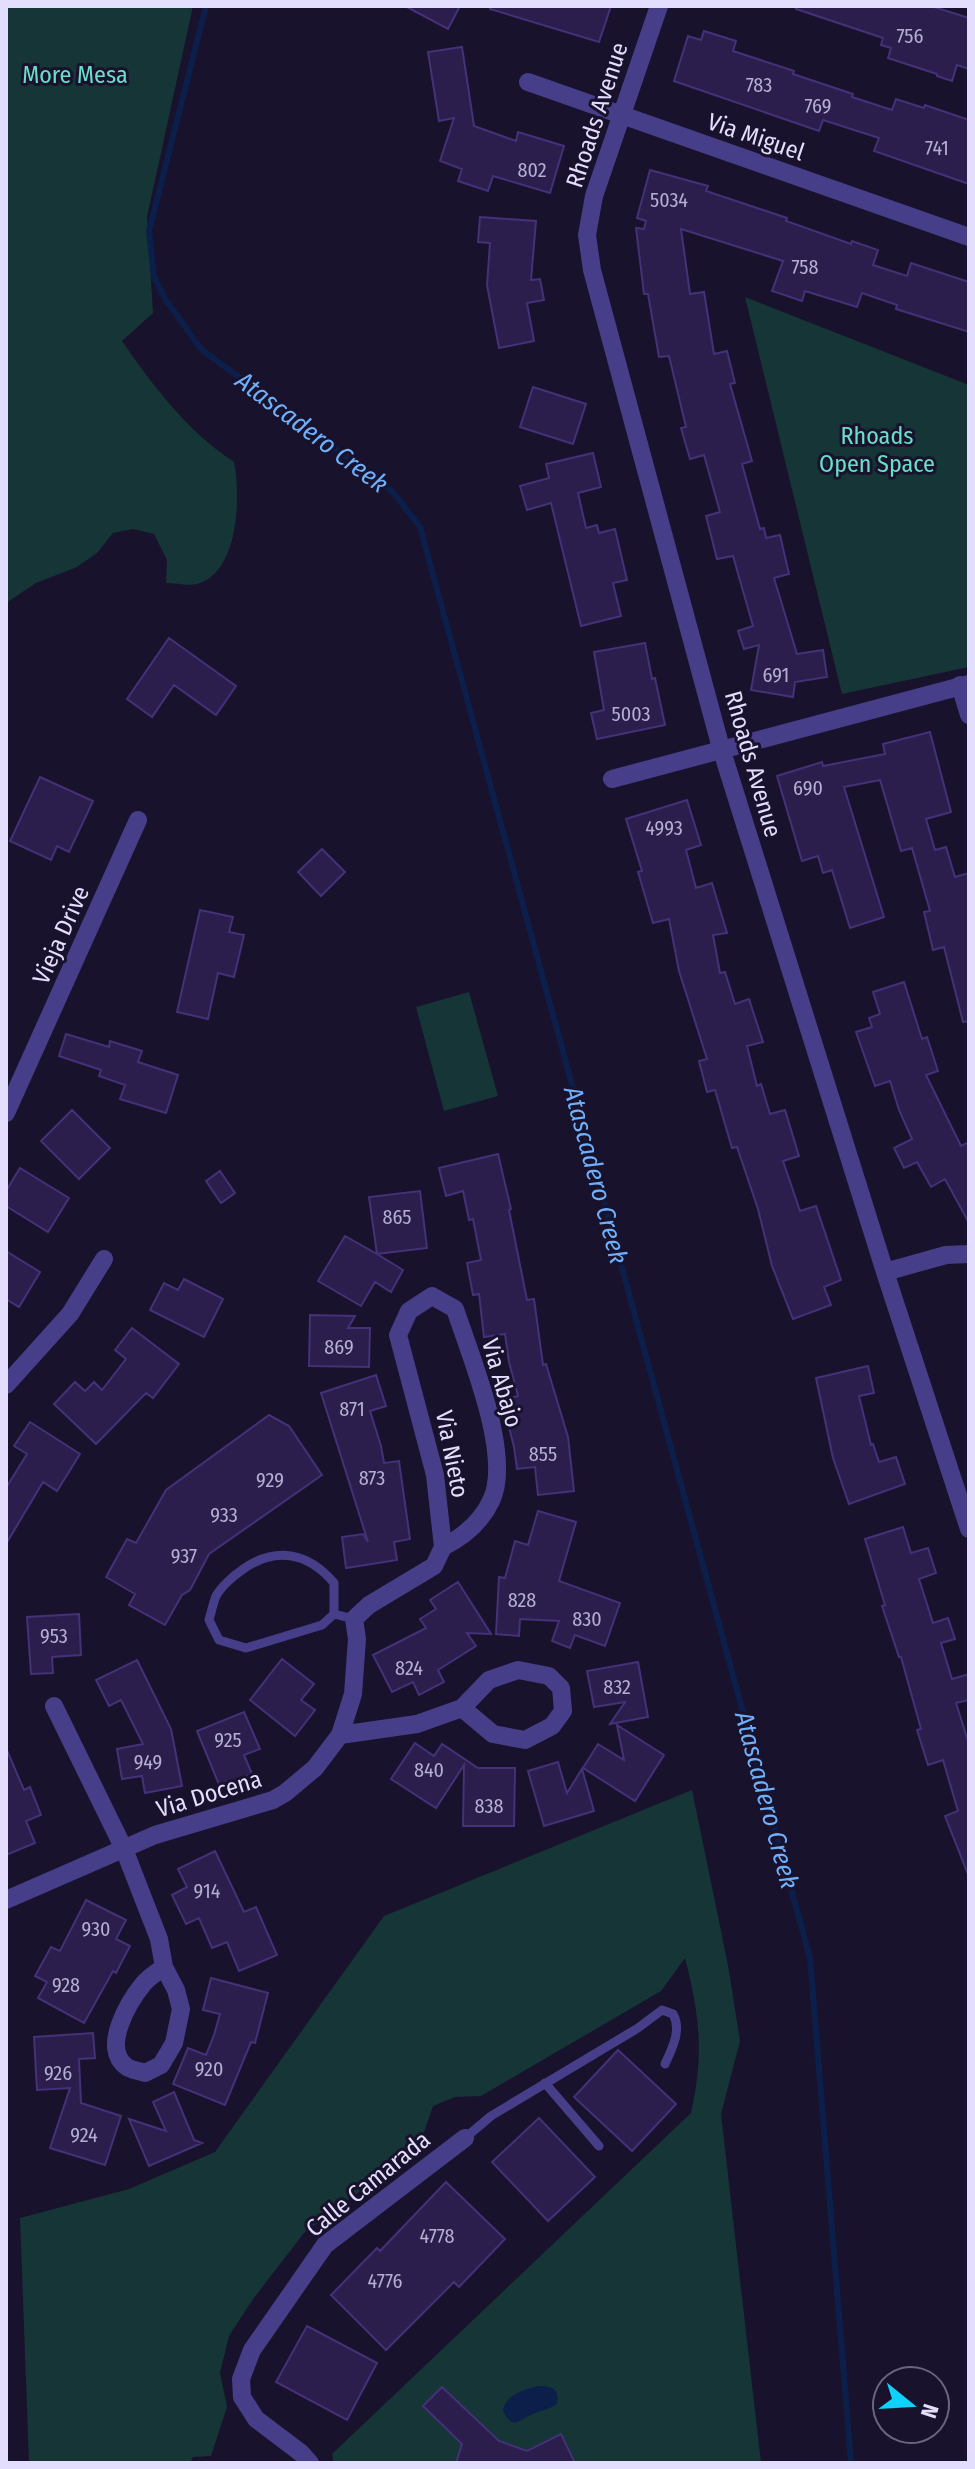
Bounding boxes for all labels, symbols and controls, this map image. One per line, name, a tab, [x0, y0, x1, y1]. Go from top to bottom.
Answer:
house number: 756	[897, 24, 924, 48]
street label: Rhoads Avenue	[560, 39, 634, 191]
park label: More Mesa	[22, 61, 128, 89]
house number: 783	[746, 73, 772, 97]
house number: 769	[804, 94, 832, 118]
street label: Via Miguel	[704, 107, 808, 167]
house number: 741	[925, 136, 949, 160]
house number: 802	[517, 158, 547, 182]
house number: 5034	[650, 188, 688, 212]
house number: 758	[792, 255, 819, 279]
water label: Atascadero Creek	[229, 364, 394, 500]
park label: Rhoads Open Space	[819, 422, 935, 478]
house number: 691	[763, 663, 789, 687]
street label: Rhoads Avenue	[719, 688, 787, 840]
house number: 5003	[612, 702, 650, 726]
house number: 690	[793, 776, 823, 800]
house number: 4993	[645, 816, 683, 840]
street label: Vieja Drive	[27, 882, 95, 988]
water label: Atascadero Creek	[557, 1082, 634, 1267]
house number: 865	[383, 1205, 412, 1229]
house number: 869	[324, 1335, 354, 1359]
street label: Via Abajo	[476, 1335, 528, 1431]
house number: 871	[339, 1397, 365, 1421]
street label: Via Nieto	[430, 1408, 474, 1500]
house number: 855	[529, 1442, 557, 1466]
house number: 873	[359, 1466, 385, 1490]
house number: 929	[256, 1468, 284, 1492]
house number: 933	[210, 1503, 238, 1527]
house number: 937	[171, 1544, 197, 1568]
house number: 828	[508, 1588, 536, 1612]
house number: 830	[572, 1607, 602, 1631]
house number: 953	[40, 1624, 68, 1648]
house number: 824	[395, 1656, 423, 1680]
house number: 832	[603, 1675, 631, 1699]
water label: Atascadero Creek	[728, 1707, 805, 1892]
house number: 925	[214, 1728, 242, 1752]
house number: 949	[134, 1750, 162, 1774]
house number: 840	[414, 1758, 444, 1782]
street label: Via Docena	[153, 1765, 265, 1823]
house number: 838	[474, 1794, 504, 1818]
house number: 914	[194, 1879, 221, 1903]
house number: 930	[82, 1917, 110, 1941]
house number: 928	[52, 1973, 80, 1997]
house number: 920	[195, 2057, 223, 2081]
house number: 926	[44, 2061, 72, 2085]
house number: 924	[70, 2123, 98, 2147]
street label: Calle Camarada	[300, 2125, 436, 2243]
house number: 4778	[419, 2224, 455, 2248]
house number: 4776	[367, 2269, 403, 2293]
north arrow	[871, 2365, 951, 2445]
text: N	[915, 2401, 944, 2421]

